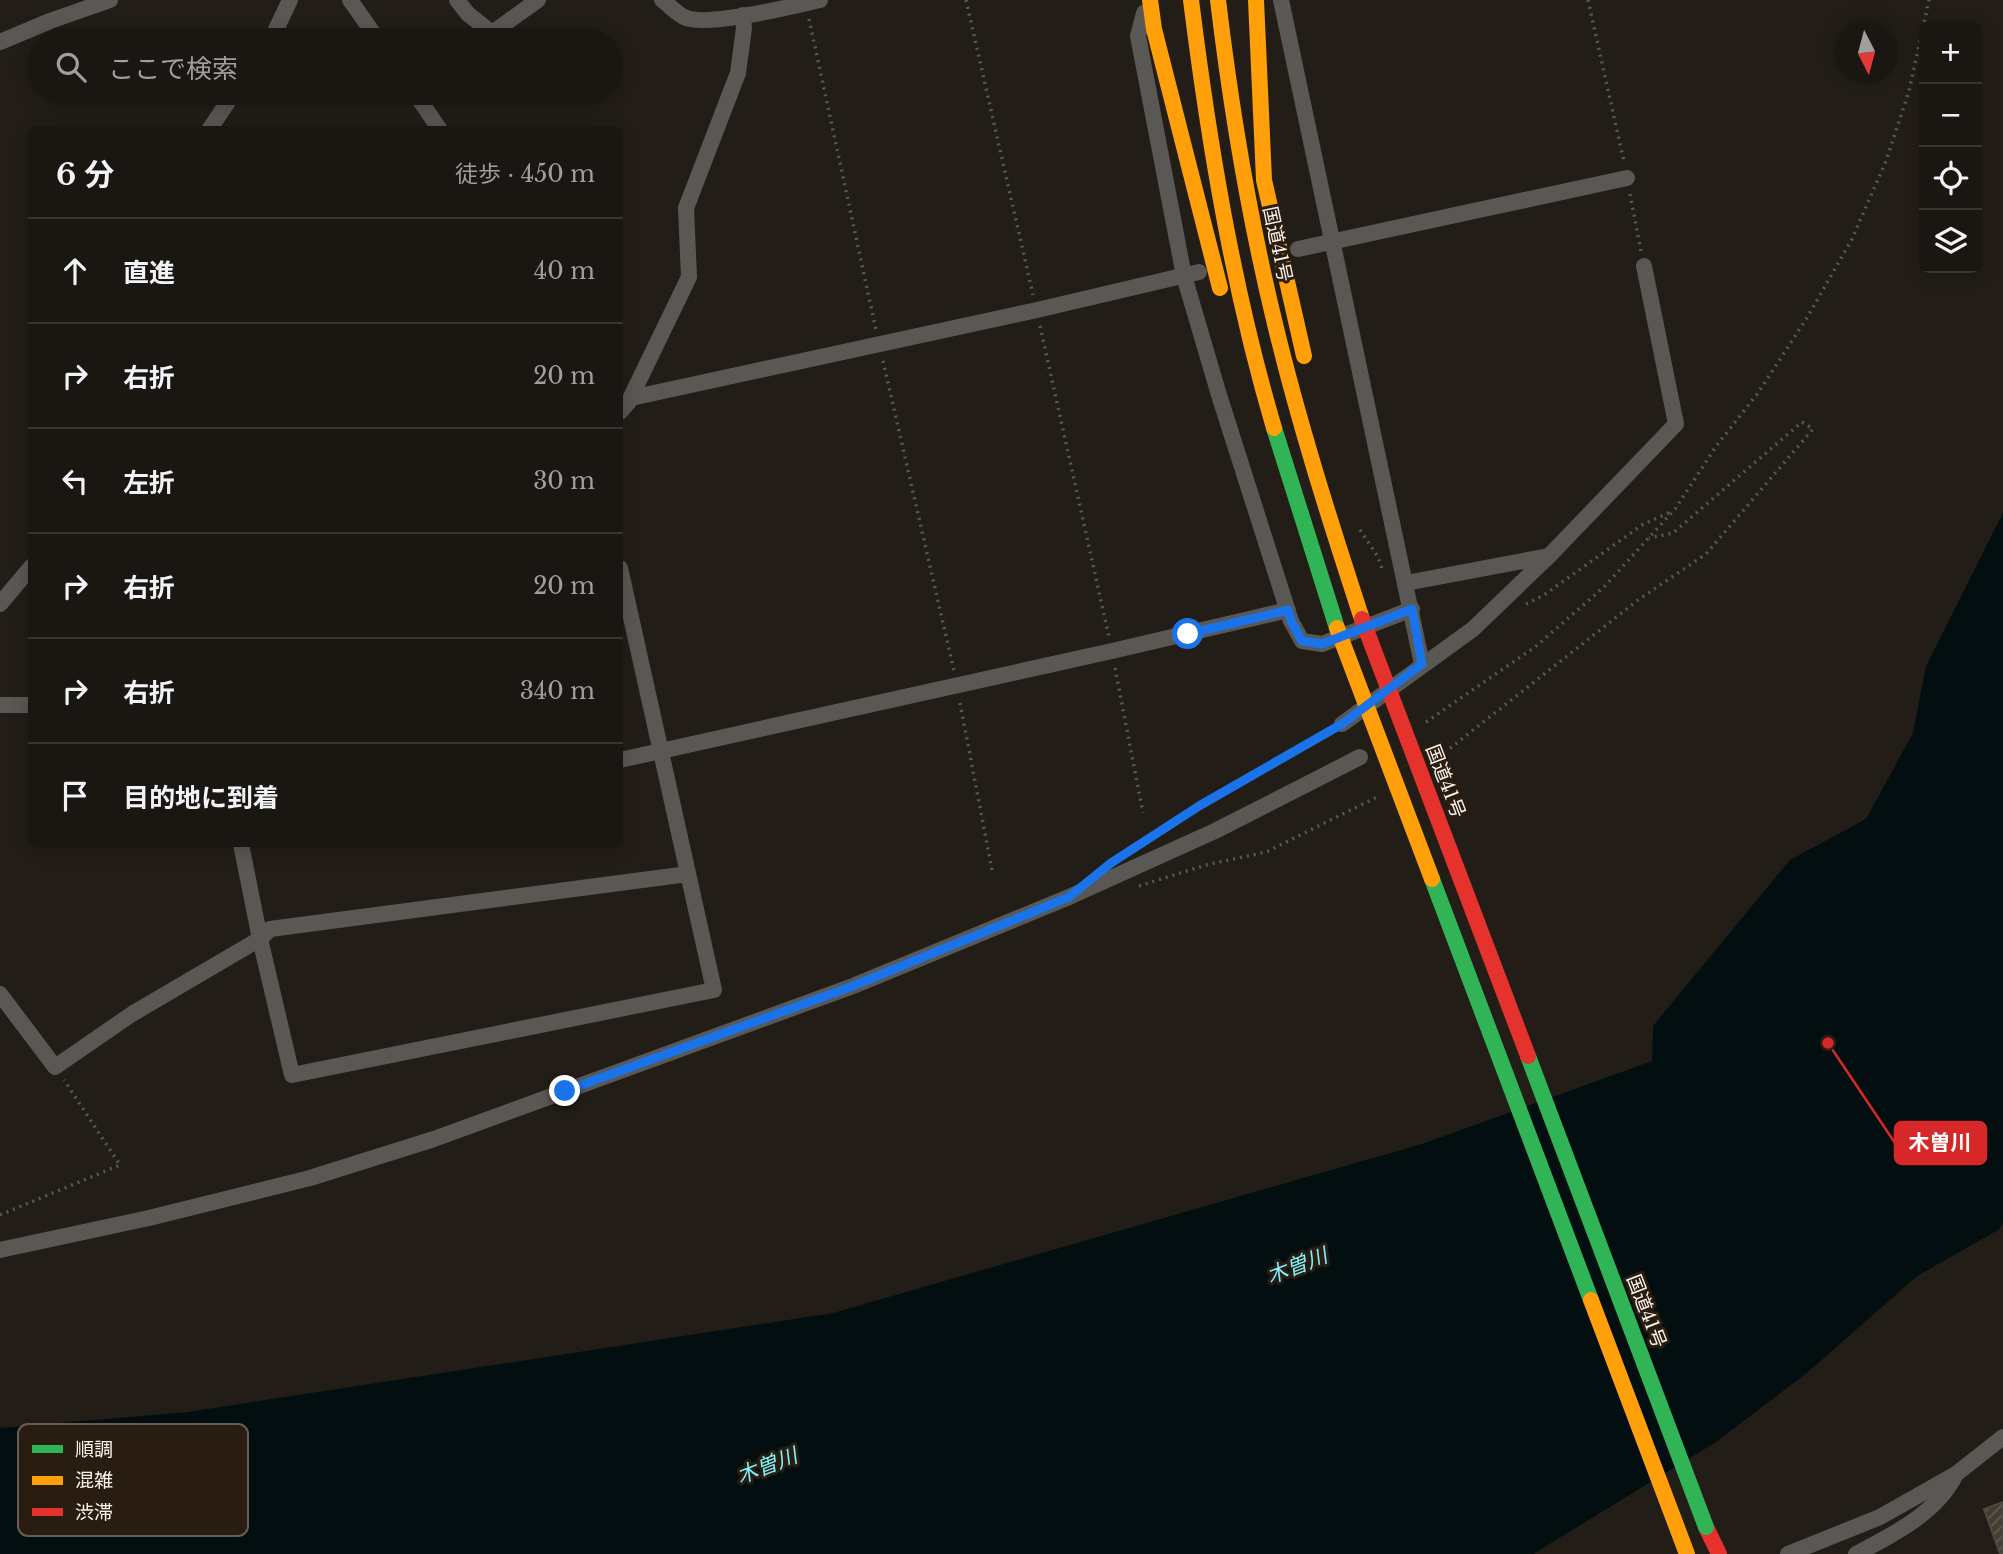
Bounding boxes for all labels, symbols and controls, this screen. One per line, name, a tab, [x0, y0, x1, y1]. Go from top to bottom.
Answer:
north arrow	[1835, 21, 1898, 84]
map controls	[1919, 21, 1982, 273]
button: +	[1919, 21, 1982, 84]
search box	[28, 28, 623, 105]
icon: search	[52, 48, 90, 86]
text: ここで検索	[108, 53, 238, 85]
button: −	[1919, 84, 1982, 147]
button: locate	[1919, 147, 1982, 210]
text: 6 分	[56, 156, 114, 193]
text: 徒歩 · 450 m	[455, 160, 595, 188]
street label: 国道41号	[1258, 204, 1297, 284]
button: layers	[1919, 210, 1982, 273]
icon: ahead	[56, 252, 94, 290]
text: 直進	[123, 257, 175, 289]
text: 40 m	[534, 257, 595, 285]
icon: right	[56, 357, 94, 395]
text: 右折	[123, 362, 175, 394]
text: 20 m	[533, 362, 595, 390]
icon: left	[56, 462, 94, 500]
text: 左折	[123, 467, 175, 499]
text: 30 m	[533, 467, 595, 495]
icon: right	[56, 567, 94, 605]
text: 右折	[123, 572, 175, 604]
text: 20 m	[533, 572, 595, 600]
route start	[1172, 618, 1203, 649]
icon: right	[56, 672, 94, 710]
text: 右折	[123, 677, 175, 709]
text: 340 m	[520, 677, 595, 705]
street label: 国道41号	[1421, 741, 1470, 821]
icon: arrive	[56, 777, 94, 815]
text: 目的地に到着	[123, 782, 279, 814]
route end	[549, 1075, 580, 1106]
callout: 木曽川	[1895, 1122, 1986, 1164]
text: 木曽川	[1909, 1130, 1972, 1156]
water label: 木曽川	[1263, 1242, 1333, 1289]
street label: 国道41号	[1622, 1271, 1671, 1351]
legend	[18, 1424, 248, 1536]
text: 順調	[75, 1438, 113, 1461]
water label: 木曽川	[733, 1442, 803, 1489]
text: 混雑	[75, 1469, 113, 1492]
text: 渋滞	[75, 1501, 113, 1524]

